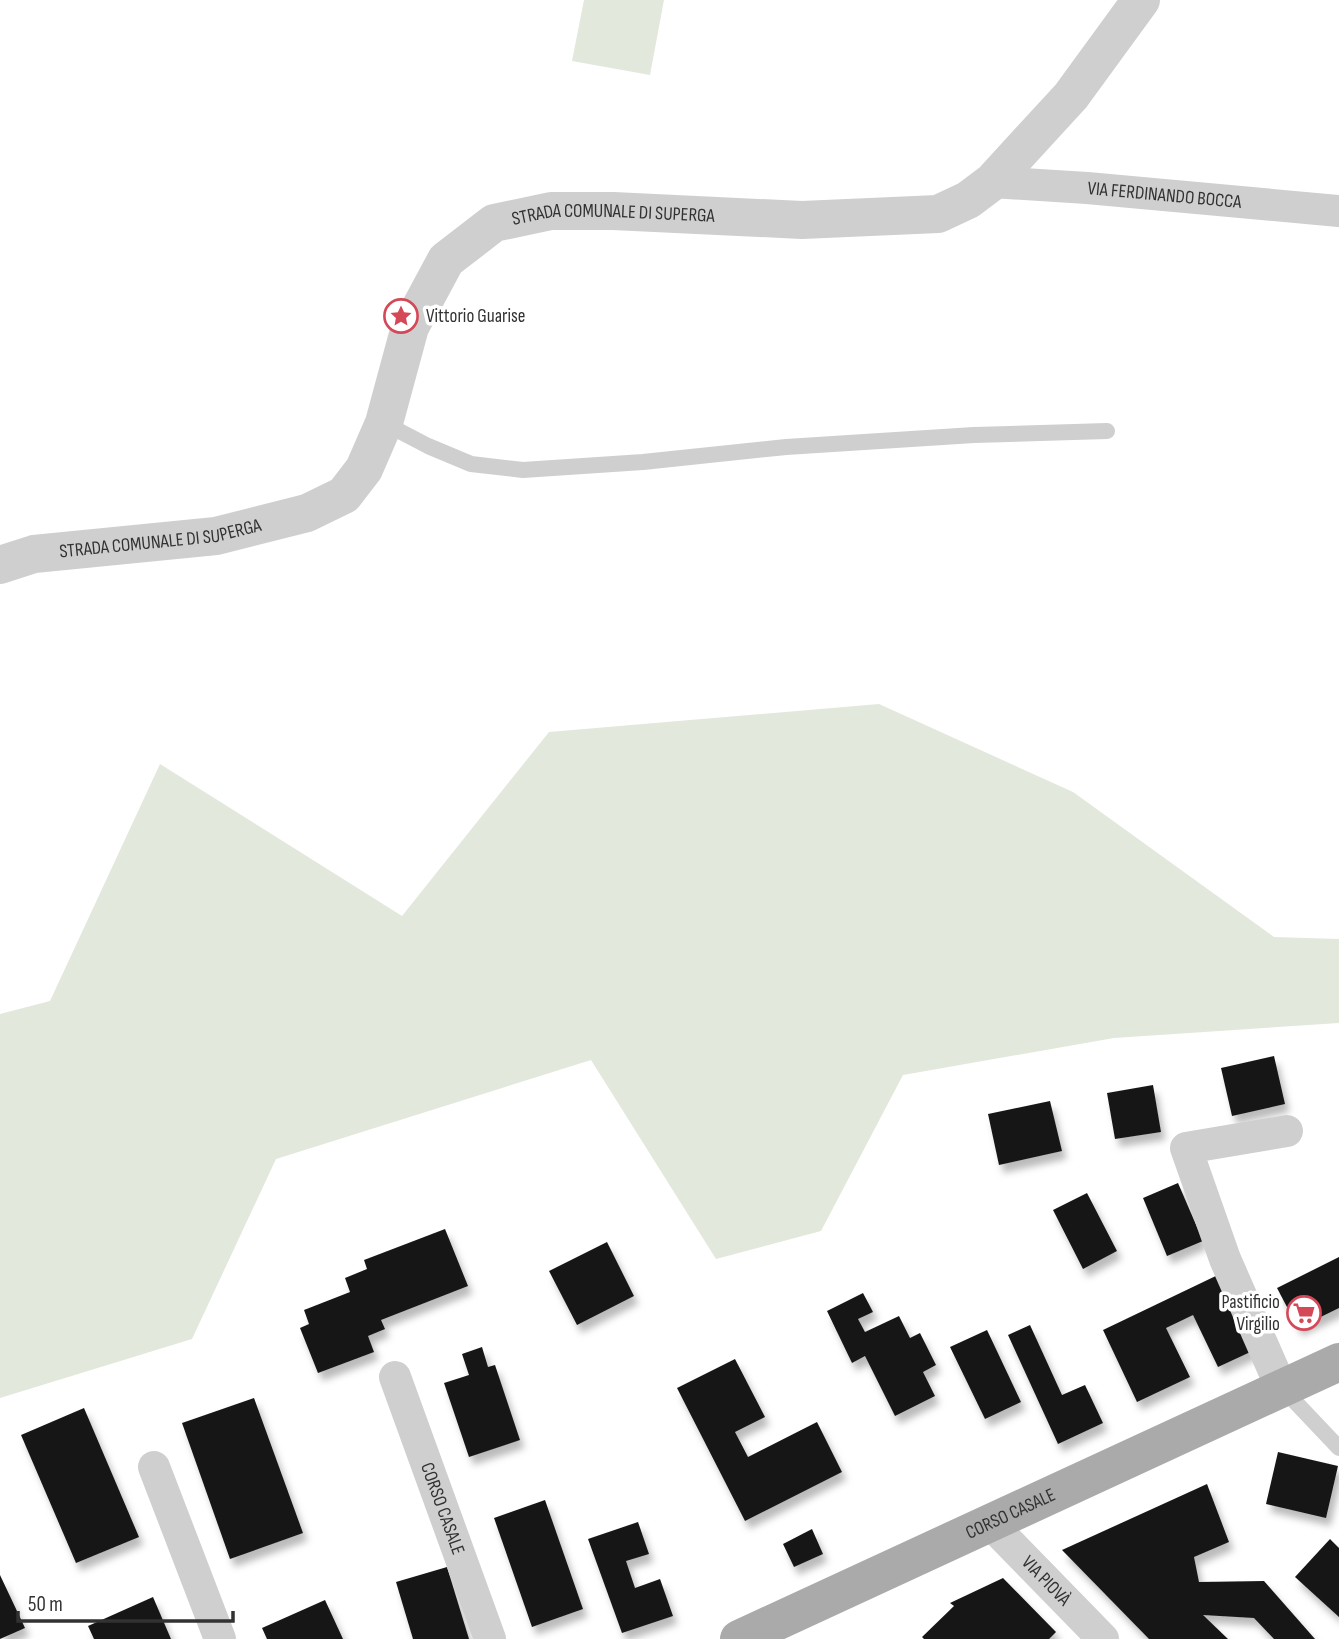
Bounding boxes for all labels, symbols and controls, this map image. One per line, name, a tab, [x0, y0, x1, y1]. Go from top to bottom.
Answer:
street label: VIA FERDINANDO BOCCA	[1086, 177, 1243, 214]
street label: STRADA COMUNALE DI SUPERGA	[510, 199, 716, 230]
place icon: Vittorio Guarise	[382, 297, 420, 335]
place label: Vittorio Guarise	[426, 305, 526, 328]
street label: STRADA COMUNALE DI SUPERGA	[58, 513, 264, 563]
place label: Pastificio Virgilio	[1221, 1291, 1280, 1336]
supermarket icon: Pastificio Virgilio	[1285, 1294, 1323, 1332]
street label: CORSO CASALE	[415, 1459, 470, 1558]
street label: CORSO CASALE	[962, 1483, 1059, 1544]
street label: VIA PIOVÀ	[1017, 1551, 1076, 1611]
scale bar	[18, 1580, 233, 1624]
text: 50 m	[28, 1592, 63, 1617]

